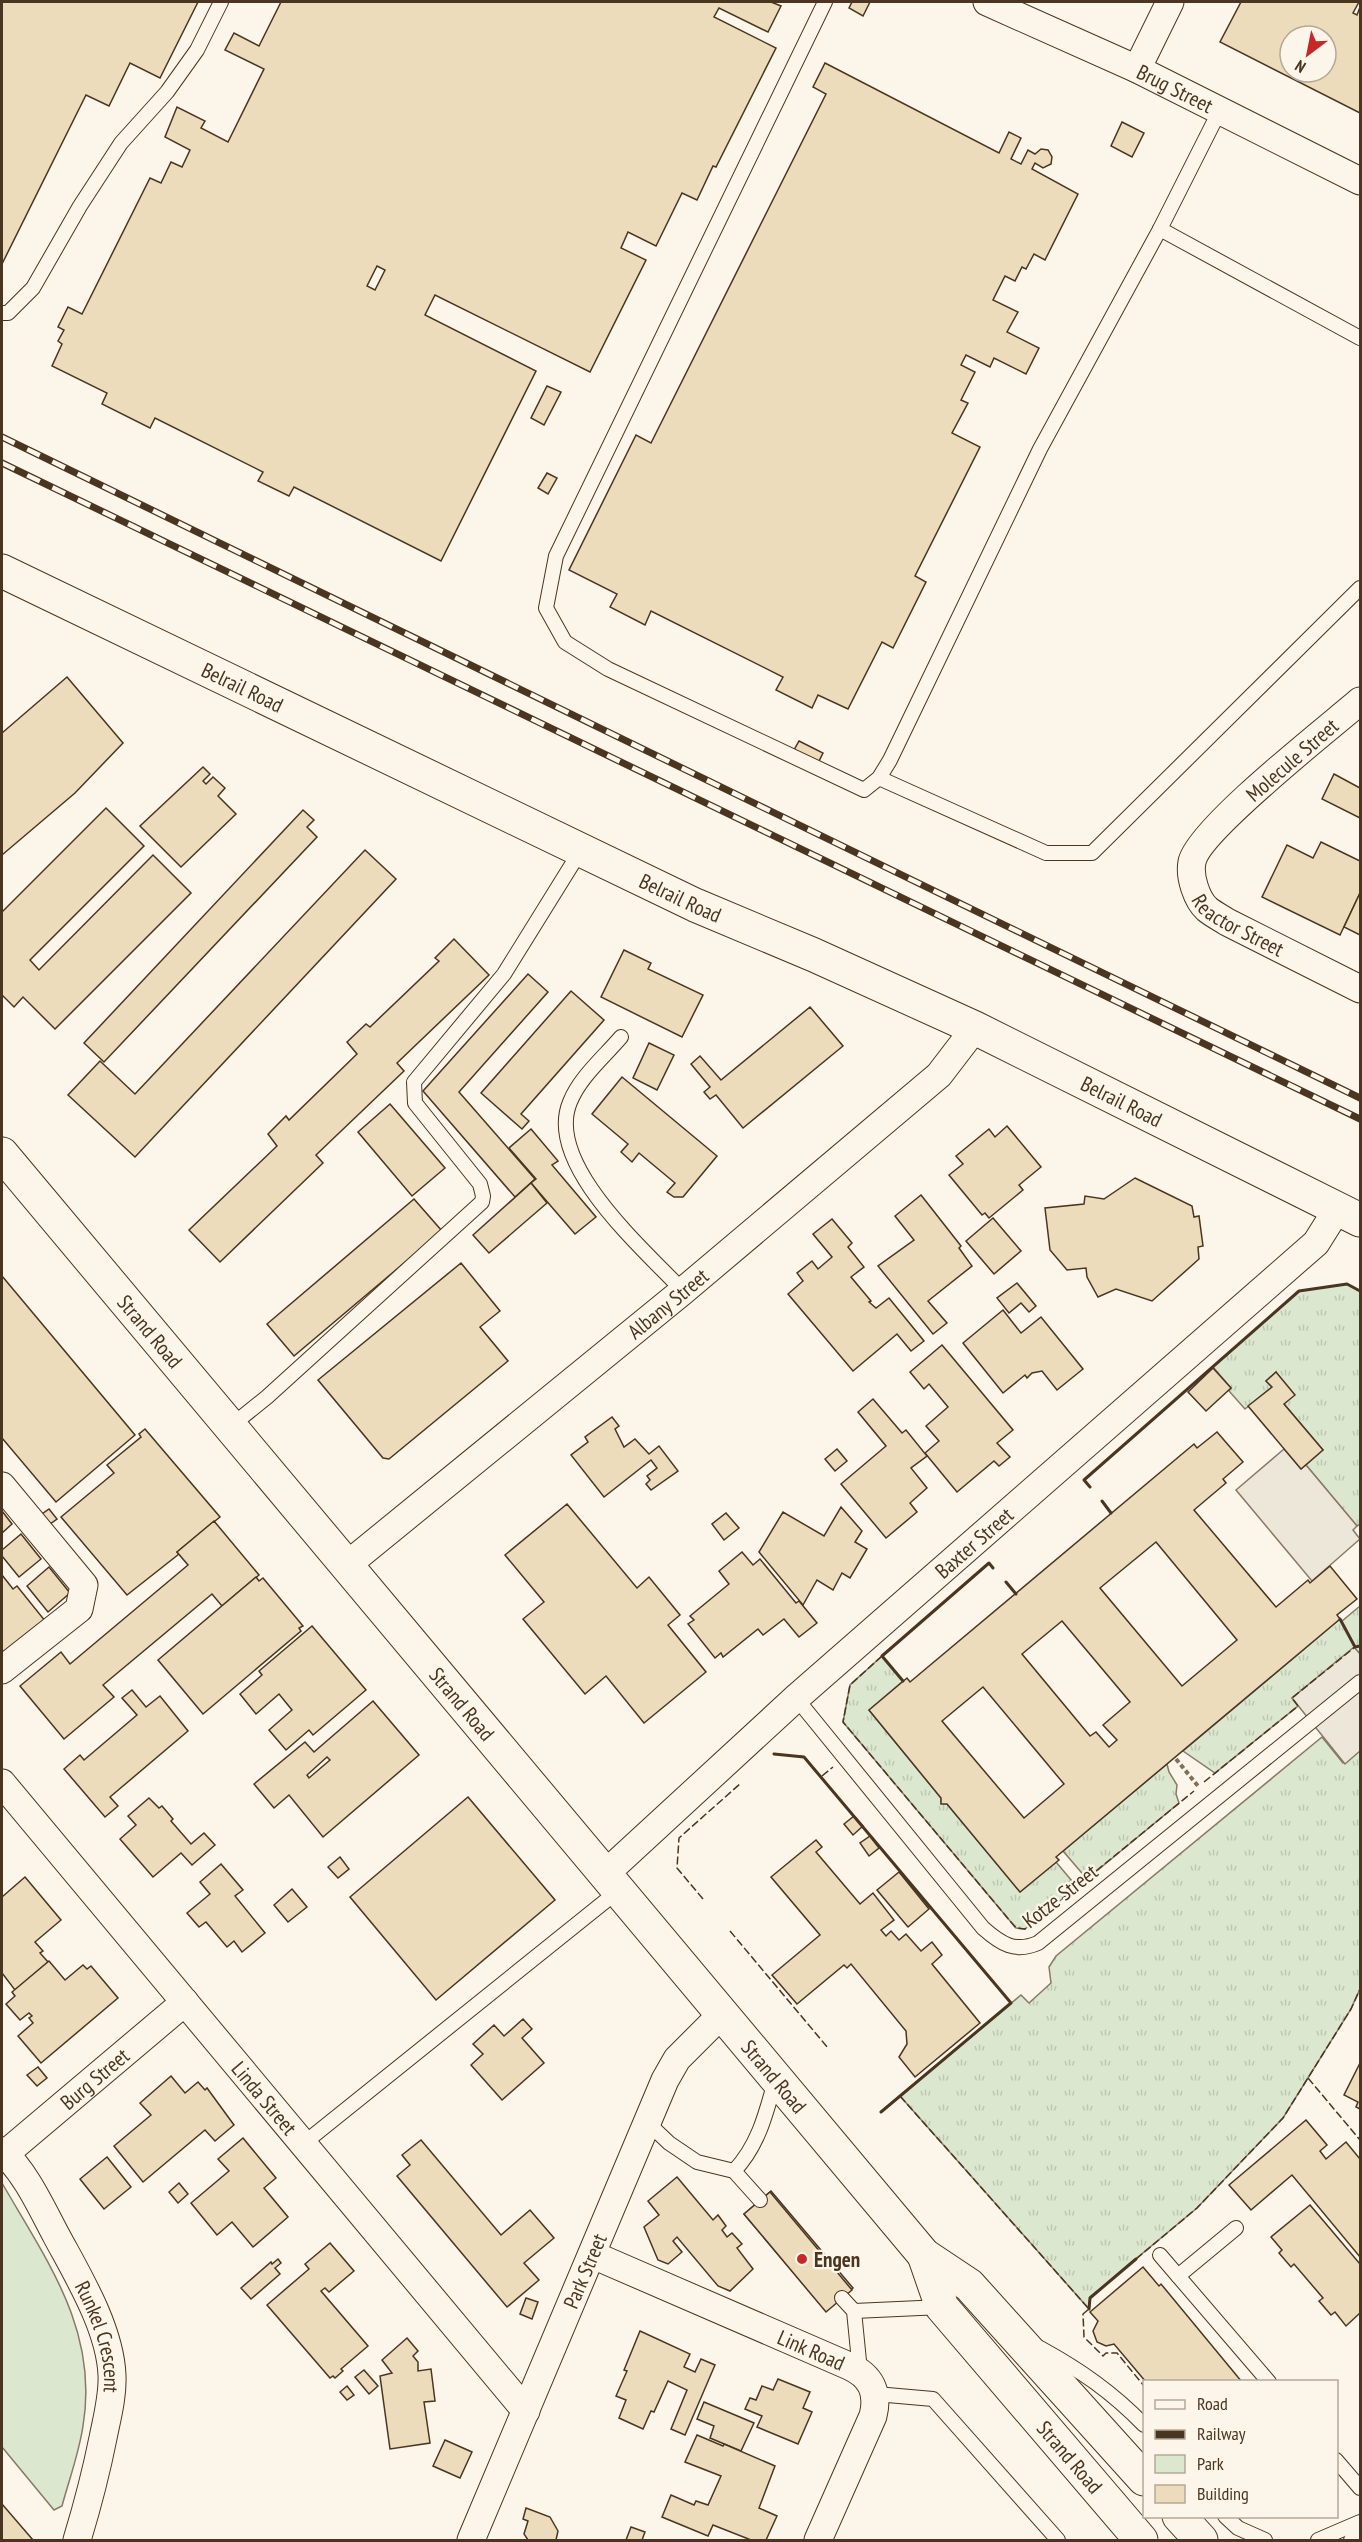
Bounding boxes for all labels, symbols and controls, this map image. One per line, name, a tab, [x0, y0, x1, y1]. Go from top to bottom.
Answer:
north arrow	[1278, 24, 1338, 84]
text: N	[1291, 56, 1309, 77]
street label: Brug Street	[1133, 58, 1218, 119]
street label: Belrail Road	[197, 656, 288, 718]
street label: Molecule Street	[1240, 712, 1344, 808]
street label: Belrail Road	[635, 867, 726, 928]
street label: Reactor Street	[1186, 889, 1289, 962]
street label: Belrail Road	[1076, 1070, 1167, 1133]
street label: Albany Street	[622, 1262, 714, 1344]
street label: Strand Road	[112, 1289, 189, 1373]
street label: Baxter Street	[929, 1501, 1019, 1584]
street label: Strand Road	[424, 1661, 501, 1746]
street label: Kotze Street	[1017, 1858, 1103, 1934]
street label: Strand Road	[736, 2034, 813, 2119]
street label: Burg Street	[54, 2042, 135, 2115]
street label: Linda Street	[226, 2055, 303, 2140]
street label: Park Street	[557, 2229, 612, 2312]
place label: Engen	[814, 2246, 860, 2273]
marker: Engen	[795, 2252, 809, 2266]
street label: Runkel Crescent	[69, 2276, 126, 2394]
street label: Link Road	[774, 2323, 849, 2376]
legend	[1143, 2380, 1338, 2518]
text: Road	[1197, 2392, 1228, 2415]
street label: Strand Road	[1031, 2415, 1109, 2499]
text: Railway	[1197, 2422, 1246, 2445]
text: Park	[1197, 2452, 1224, 2475]
text: Building	[1197, 2482, 1249, 2505]

